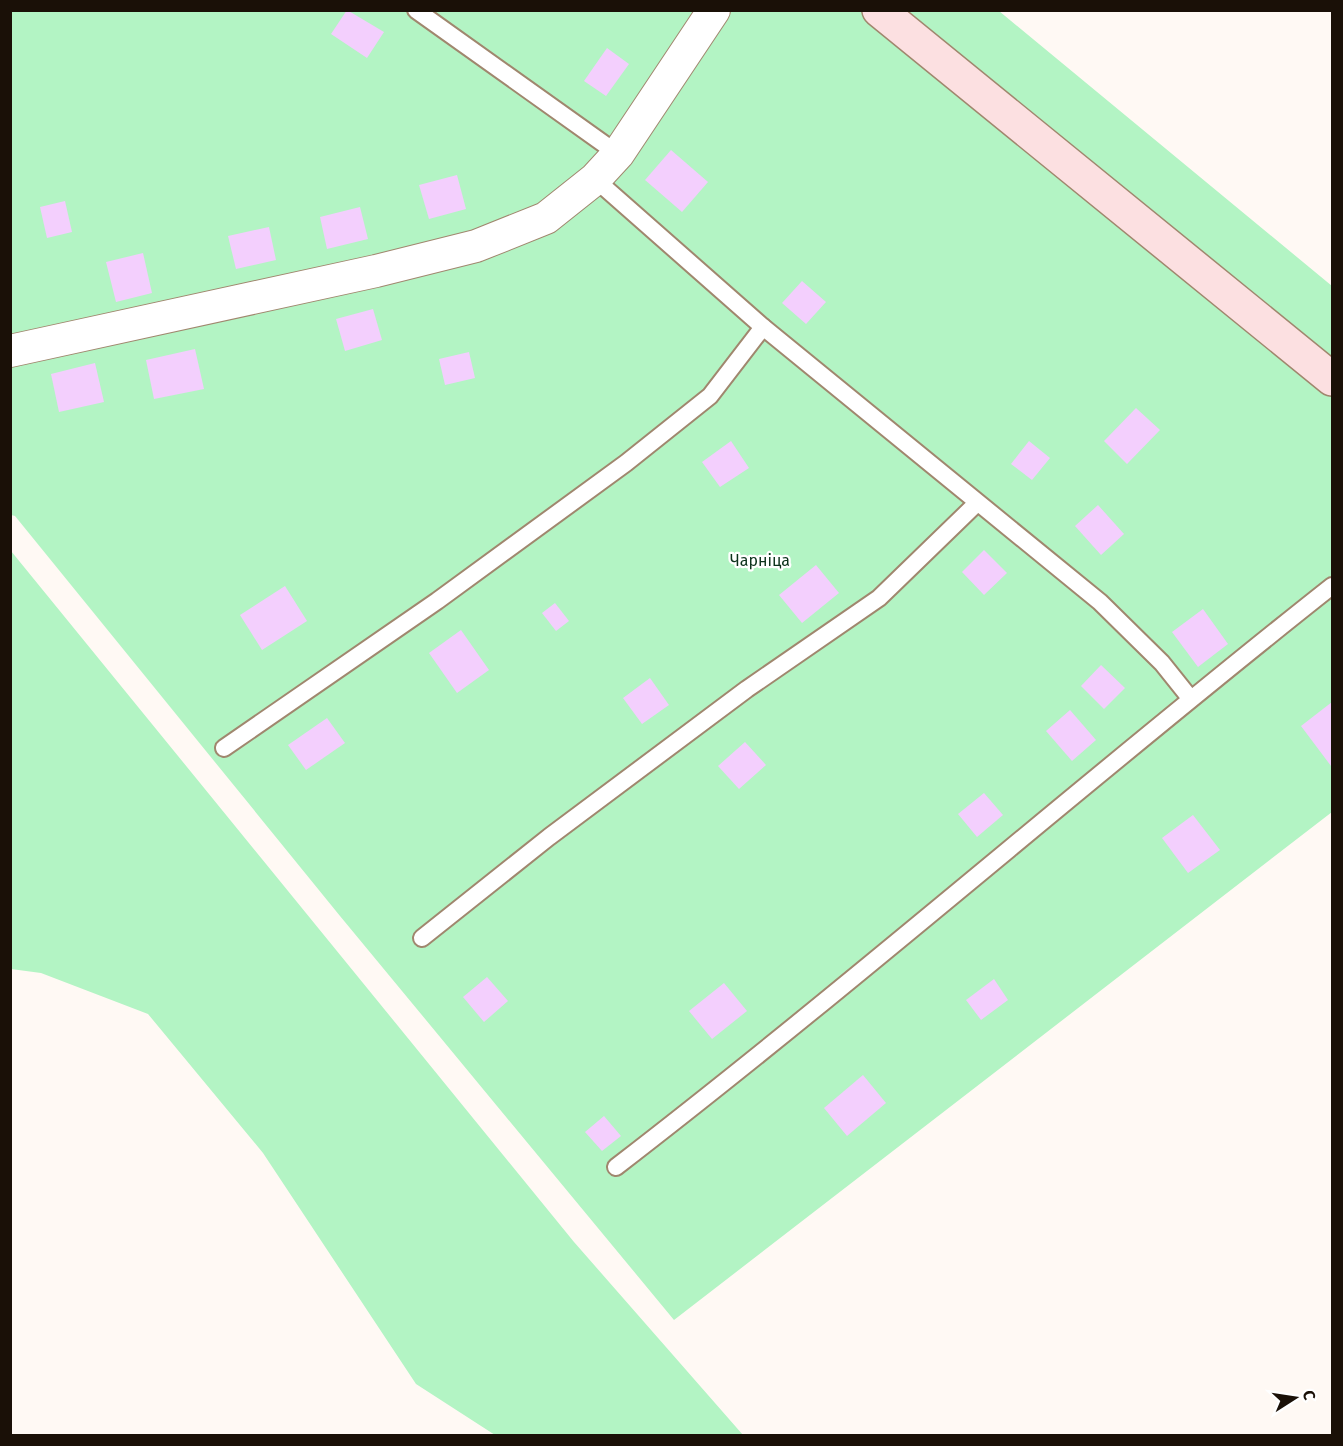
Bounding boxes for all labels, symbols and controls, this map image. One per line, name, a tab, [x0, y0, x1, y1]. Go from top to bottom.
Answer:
park label: Чарніца	[730, 551, 790, 570]
north arrow	[1265, 1368, 1325, 1428]
text: С	[1299, 1389, 1320, 1402]

